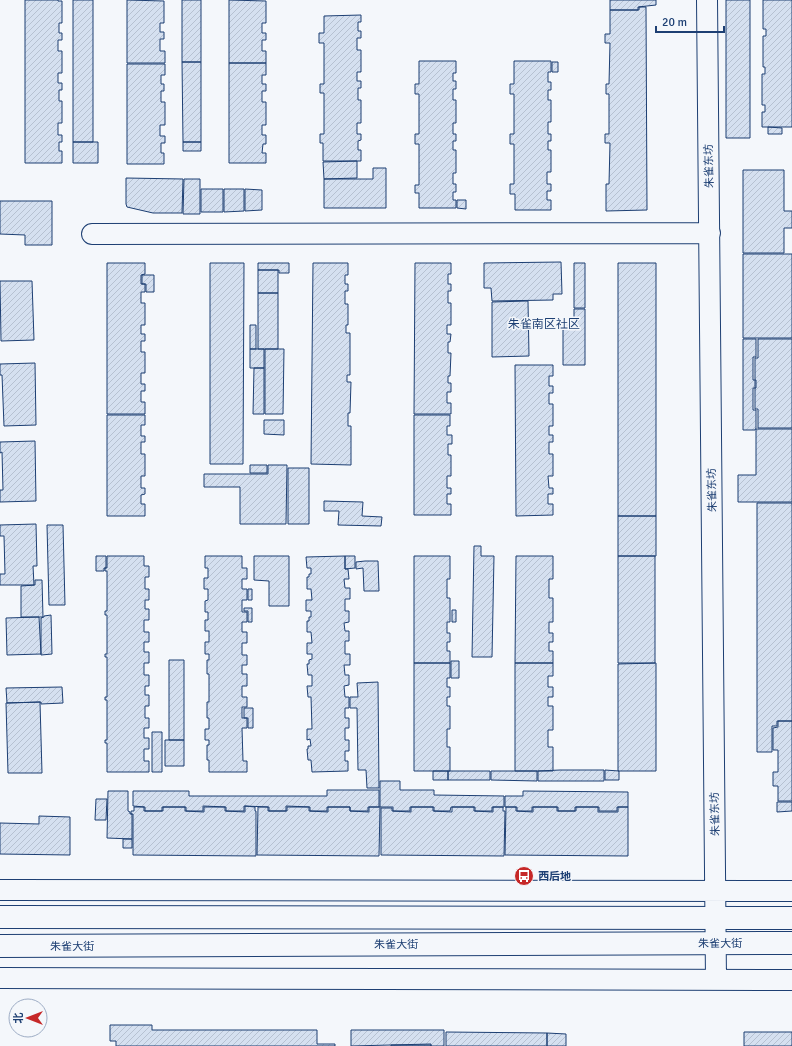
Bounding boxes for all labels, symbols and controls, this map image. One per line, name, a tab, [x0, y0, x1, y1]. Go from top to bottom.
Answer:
scale bar	[656, 8, 724, 34]
text: 20 m	[662, 15, 687, 30]
street label: 朱雀东坊	[702, 144, 716, 188]
district label: 朱雀南区社区	[508, 317, 580, 332]
street label: 朱雀东坊	[705, 468, 719, 512]
street label: 朱雀东坊	[708, 792, 722, 836]
bus stop icon: 西后地	[513, 865, 535, 887]
place label: 西后地	[538, 870, 571, 883]
street label: 朱雀大街	[698, 937, 742, 950]
street label: 朱雀大街	[374, 938, 418, 951]
street label: 朱雀大街	[50, 940, 94, 953]
north arrow	[8, 998, 48, 1038]
text: 北	[12, 1013, 25, 1024]

